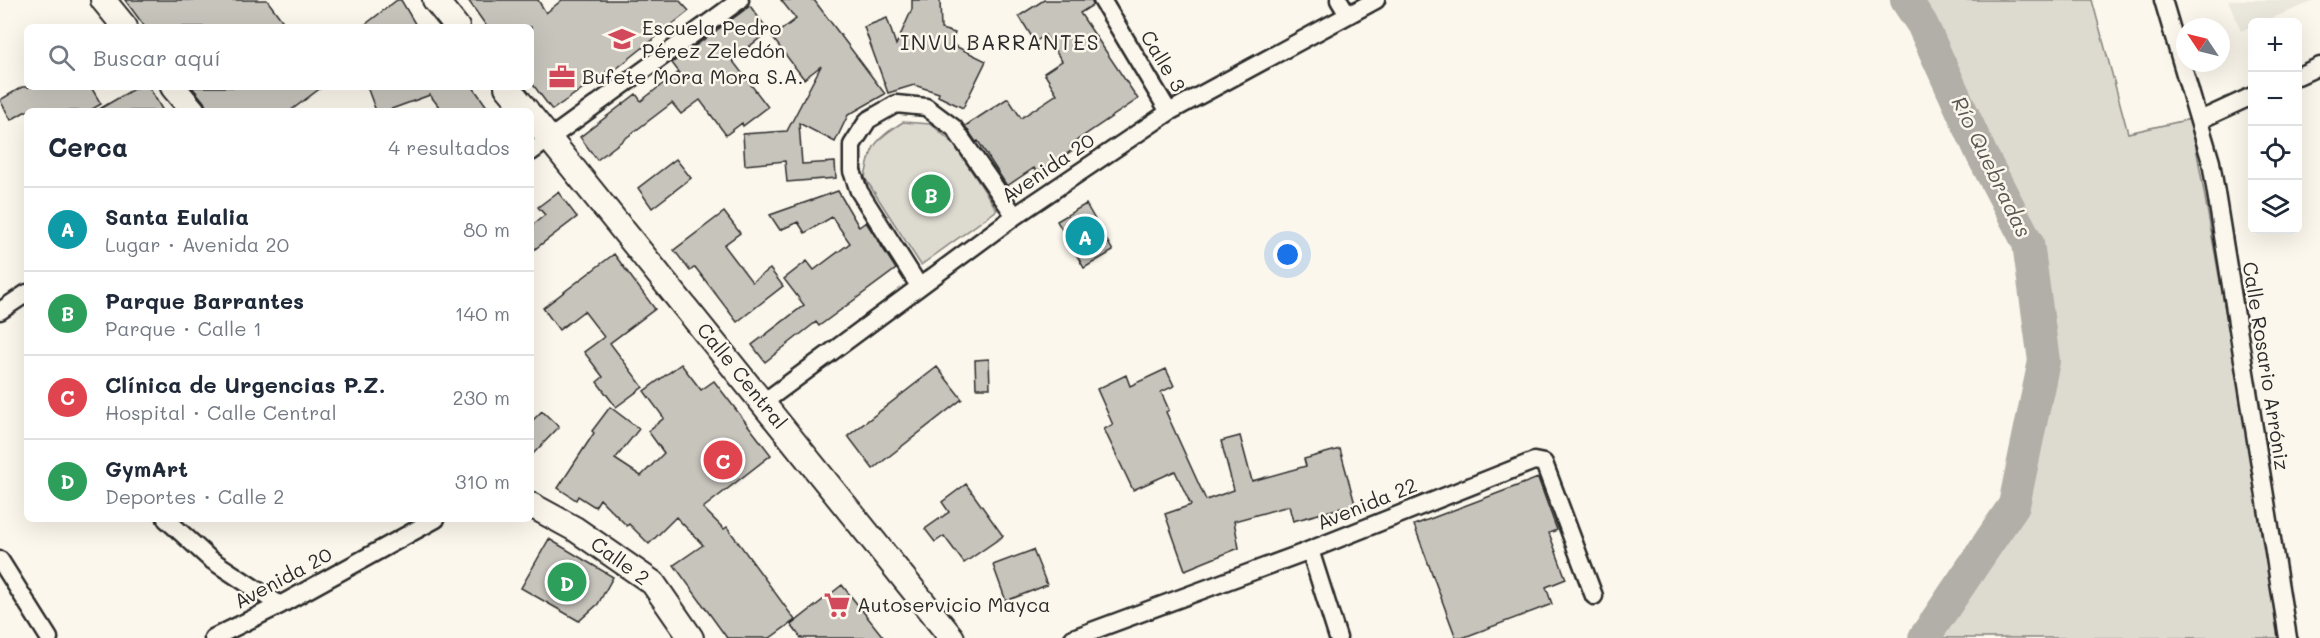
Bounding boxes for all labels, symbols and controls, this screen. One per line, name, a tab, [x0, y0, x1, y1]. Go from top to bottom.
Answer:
place label: Escuela Pedro Pérez Zeledón	[642, 14, 785, 63]
north arrow	[2176, 18, 2230, 72]
map controls	[2248, 18, 2302, 234]
button: +	[2248, 18, 2302, 72]
search box	[24, 24, 534, 90]
school or university icon: Escuela Pedro Pérez Zeledón	[607, 24, 637, 54]
street label: Calle 3	[1135, 25, 1192, 96]
district label: INVU BARRANTES	[900, 28, 1100, 55]
icon: search	[45, 41, 78, 74]
text: Buscar aquí	[93, 43, 221, 72]
office icon: Bufete Mora Mora S.A.	[547, 62, 577, 92]
place label: Bufete Mora Mora S.A.	[582, 63, 803, 89]
button: −	[2248, 72, 2302, 126]
water label: Río Quebradas	[1947, 91, 2038, 241]
street label: Avenida 20	[996, 126, 1099, 208]
button: locate	[2248, 126, 2302, 180]
text: Cerca	[48, 130, 128, 164]
text: 4 resultados	[388, 134, 510, 160]
pin: B	[912, 172, 950, 216]
button: layers	[2248, 180, 2302, 234]
text: Santa Eulalia	[105, 202, 249, 231]
pin: A	[1066, 214, 1104, 258]
text: A	[61, 216, 74, 242]
text: 80 m	[463, 216, 510, 242]
text: Lugar · Avenida 20	[105, 231, 289, 257]
your location	[1273, 240, 1302, 269]
street label: Calle Rosario Arróniz	[2238, 260, 2296, 472]
text: Parque Barrantes	[105, 286, 304, 315]
text: B	[61, 300, 74, 326]
text: 140 m	[455, 300, 510, 326]
text: Parque · Calle 1	[105, 315, 262, 341]
street label: Calle Central	[692, 317, 794, 434]
text: Clínica de Urgencias P.Z.	[105, 370, 385, 399]
text: C	[60, 384, 75, 410]
text: 230 m	[452, 384, 510, 410]
text: Hospital · Calle Central	[105, 399, 337, 425]
pin: C	[704, 438, 742, 482]
text: GymArt	[105, 454, 188, 483]
text: D	[60, 468, 75, 494]
text: 310 m	[455, 468, 510, 494]
street label: Avenida 22	[1313, 471, 1421, 535]
text: Deportes · Calle 2	[105, 483, 284, 509]
street label: Calle 2	[586, 530, 655, 590]
street label: Avenida 20	[229, 541, 336, 614]
pin: D	[548, 560, 586, 604]
supermarket icon: Autoservicio Mayca	[822, 590, 852, 620]
place label: Autoservicio Mayca	[857, 591, 1050, 617]

